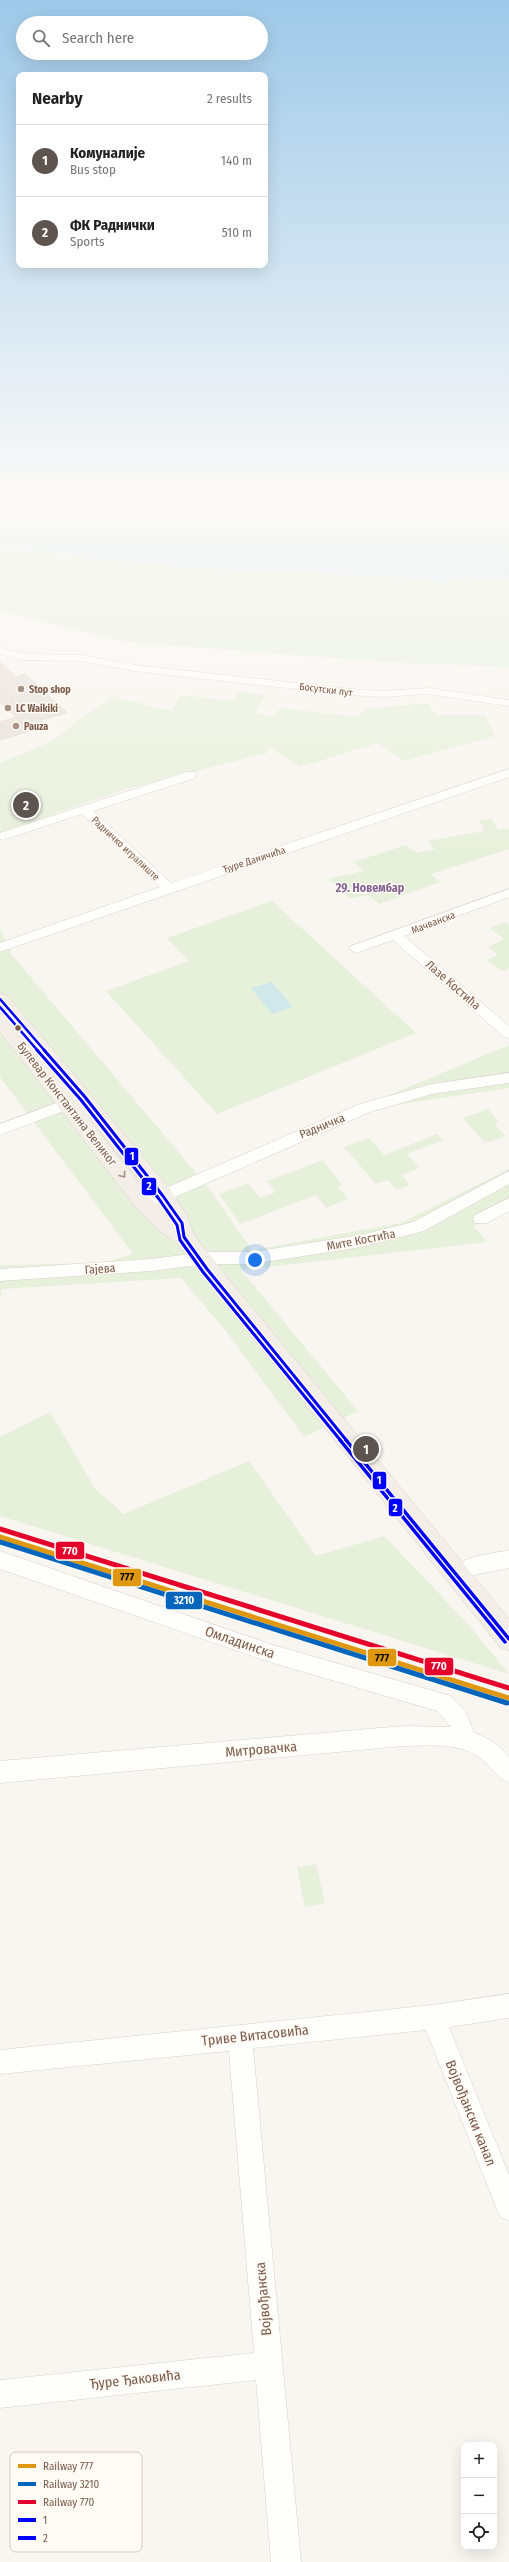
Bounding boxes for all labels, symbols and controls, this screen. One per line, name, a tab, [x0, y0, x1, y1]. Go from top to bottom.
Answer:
search box	[16, 16, 268, 60]
icon: search	[30, 27, 52, 49]
text: Search here	[62, 29, 134, 47]
text: Nearby	[32, 88, 83, 109]
text: 2 results	[207, 91, 252, 106]
text: Комуналије	[70, 144, 145, 162]
text: 1	[42, 153, 48, 168]
text: 140 m	[221, 153, 252, 168]
text: Bus stop	[70, 162, 116, 177]
text: ФК Раднички	[70, 216, 155, 234]
text: 2	[42, 225, 48, 240]
text: 510 m	[222, 225, 252, 240]
text: Sports	[70, 234, 105, 249]
street label: Босутски пут	[299, 681, 354, 699]
marker: Stop shop	[16, 684, 26, 694]
place label: Stop shop	[29, 684, 71, 696]
marker: LC Waikiki	[3, 703, 13, 713]
place label: LC Waikiki	[16, 703, 58, 715]
marker: Pauza	[11, 721, 21, 731]
place label: Pauza	[24, 721, 48, 733]
pin: 2	[13, 790, 39, 820]
street label: Радничко игралиште	[89, 814, 162, 883]
street label: Ђуре Даничића	[221, 844, 287, 876]
district label: 29. Новембар	[335, 881, 405, 895]
street label: Мачванска	[410, 909, 457, 937]
street label: Лазе Костића	[423, 957, 483, 1013]
unlabelled marker	[13, 1023, 23, 1033]
street label: Булевар Константина Великог	[14, 1039, 120, 1169]
street label: Радничка	[297, 1111, 347, 1141]
line badge: 1	[124, 1147, 139, 1166]
text: 1	[130, 1150, 134, 1163]
one-way arrow	[118, 1170, 125, 1177]
line badge: 2	[141, 1177, 157, 1196]
text: 2	[145, 1180, 152, 1193]
street label: Мите Костића	[326, 1226, 397, 1254]
your location	[245, 1250, 265, 1270]
street label: Гајева	[84, 1261, 116, 1277]
pin: 1	[353, 1434, 379, 1464]
line badge: 1	[372, 1471, 387, 1490]
text: 1	[377, 1474, 381, 1487]
line badge: 2	[388, 1498, 403, 1517]
text: 2	[391, 1502, 398, 1515]
line badge: 770	[55, 1541, 85, 1560]
text: 770	[62, 1545, 78, 1558]
line badge: 777	[112, 1568, 142, 1587]
text: 777	[120, 1571, 134, 1584]
line badge: 3210	[165, 1591, 203, 1610]
text: 3210	[173, 1594, 194, 1607]
street label: Омладинска	[203, 1623, 277, 1662]
line badge: 777	[367, 1648, 397, 1667]
text: 777	[375, 1652, 389, 1665]
line badge: 770	[424, 1657, 454, 1676]
text: 770	[431, 1660, 447, 1673]
street label: Митровачка	[225, 1738, 298, 1761]
street label: Триве Витасовића	[201, 2021, 310, 2050]
street label: Војвођански канал	[442, 2058, 500, 2169]
street label: Војвођанска	[252, 2261, 275, 2336]
street label: Ђуре Ђаковића	[89, 2366, 182, 2393]
map controls	[461, 2442, 497, 2550]
button: +	[461, 2442, 497, 2478]
legend	[10, 2452, 142, 2552]
text: Railway 777	[43, 2460, 94, 2473]
text: Railway 3210	[43, 2478, 100, 2491]
button: −	[461, 2478, 497, 2514]
text: Railway 770	[43, 2496, 95, 2509]
text: 1	[43, 2514, 47, 2527]
button: locate	[461, 2514, 497, 2550]
text: 2	[43, 2532, 48, 2545]

